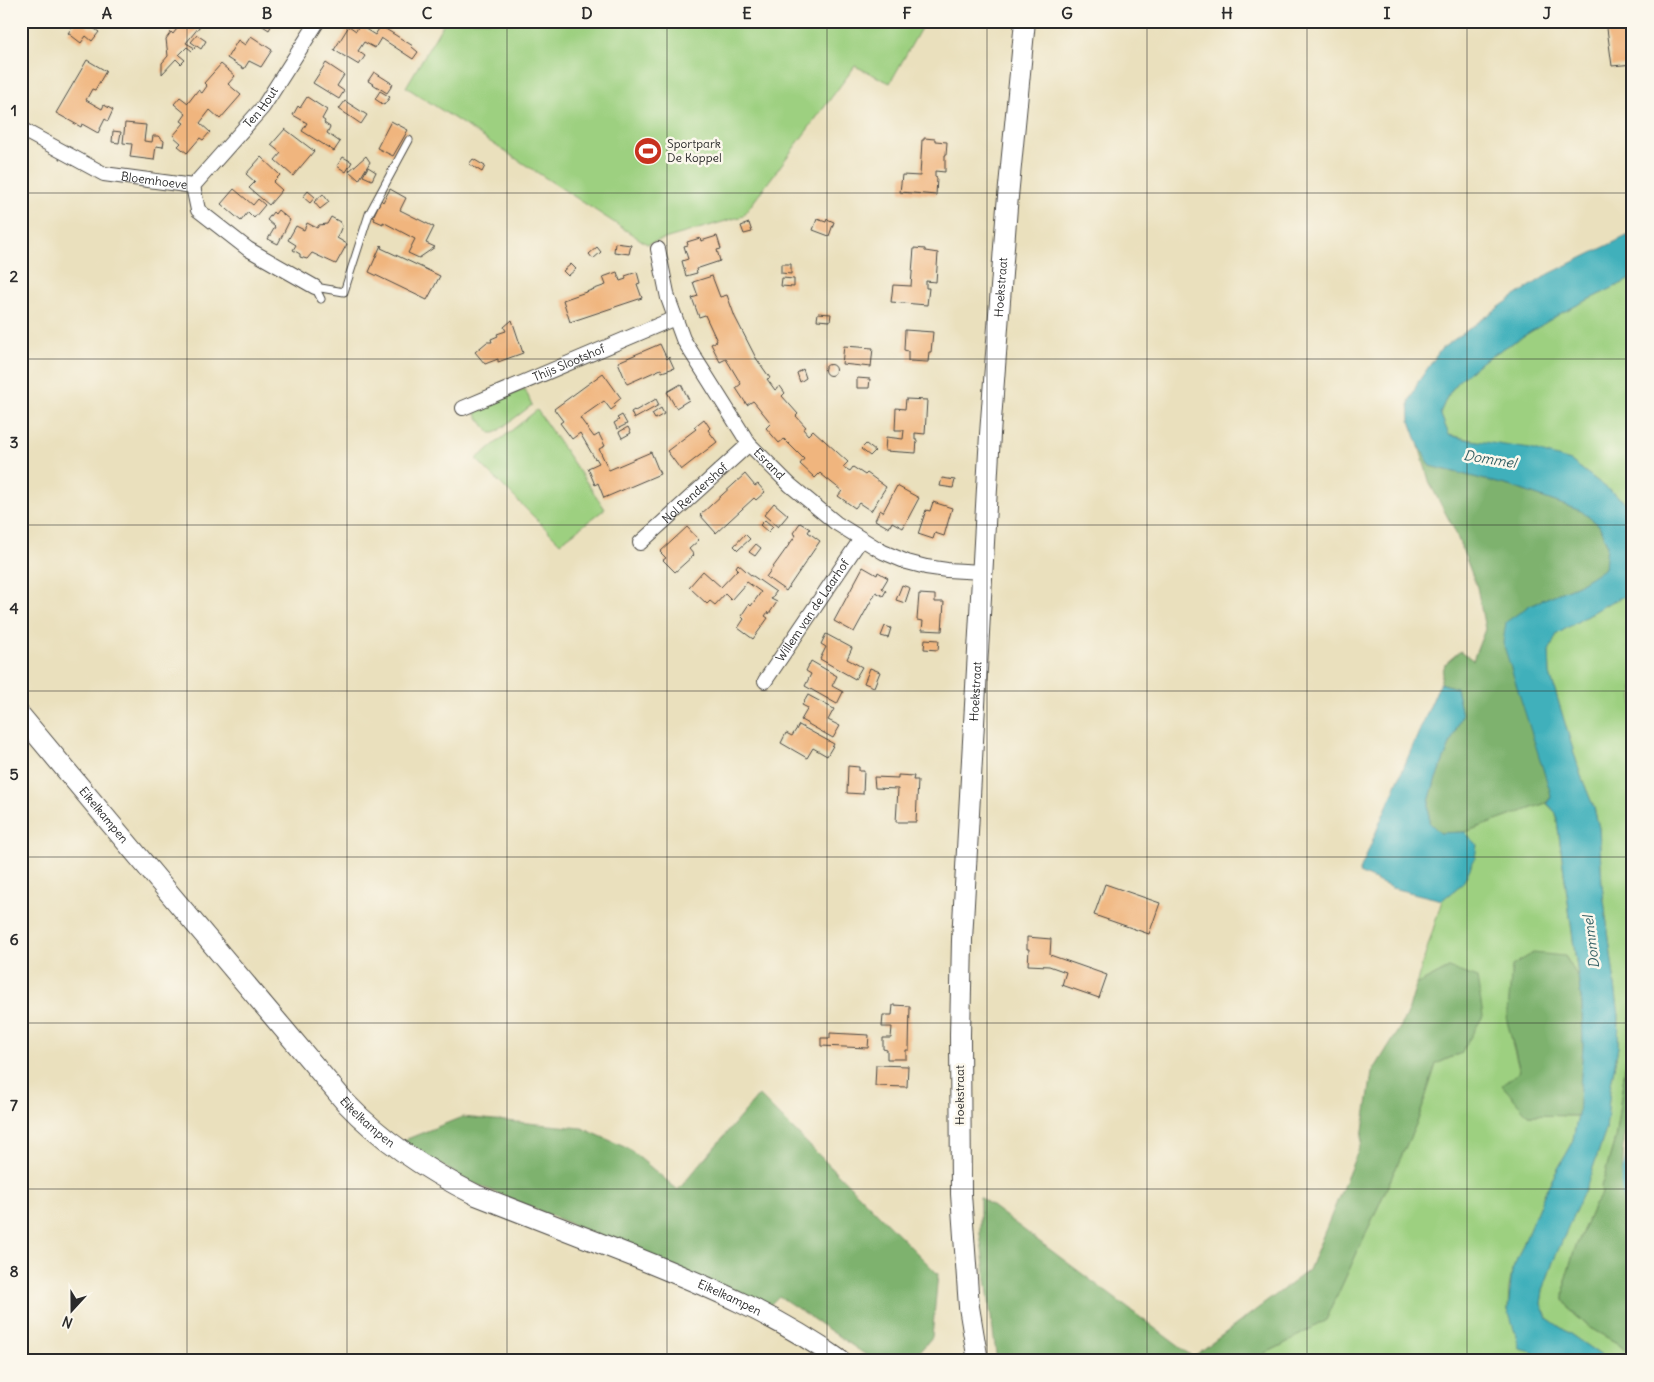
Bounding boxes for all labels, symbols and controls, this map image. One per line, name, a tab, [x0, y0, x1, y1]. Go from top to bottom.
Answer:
text: A	[102, 3, 112, 23]
text: B	[262, 3, 273, 23]
text: C	[422, 3, 433, 23]
text: D	[581, 3, 593, 23]
text: E	[742, 3, 752, 23]
text: F	[902, 3, 912, 23]
text: G	[1061, 3, 1073, 23]
text: H	[1221, 3, 1233, 23]
text: I	[1384, 3, 1391, 23]
text: J	[1543, 3, 1552, 23]
street label: Ten Hout	[240, 84, 281, 131]
text: 1	[11, 100, 17, 120]
sports icon: Sportpark De Koppel	[633, 136, 663, 166]
place label: Sportpark De Koppel	[667, 136, 722, 165]
street label: Bloemhoeve	[120, 168, 188, 192]
street label: Hoekstraat	[991, 257, 1010, 318]
text: 2	[10, 266, 19, 286]
street label: Thijs Slootshof	[530, 340, 608, 385]
text: 3	[9, 432, 19, 452]
street label: Esrand	[751, 445, 788, 482]
water label: Dommel	[1462, 446, 1519, 472]
street label: Nol Rendershof	[659, 459, 731, 526]
street label: Willem van de Laarhof	[772, 555, 853, 664]
text: 4	[9, 598, 19, 618]
street label: Hoekstraat	[966, 661, 984, 722]
text: 5	[9, 764, 19, 784]
street label: Eikelkampen	[76, 784, 132, 846]
water label: Dommel	[1579, 913, 1603, 969]
text: 6	[9, 929, 19, 949]
street label: Hoekstraat	[952, 1065, 967, 1125]
street label: Eikelkampen	[337, 1093, 398, 1150]
text: 7	[10, 1095, 18, 1115]
text: 8	[9, 1261, 19, 1281]
street label: Eikelkampen	[696, 1276, 764, 1319]
north arrow	[48, 1284, 98, 1334]
text: N	[60, 1312, 75, 1332]

